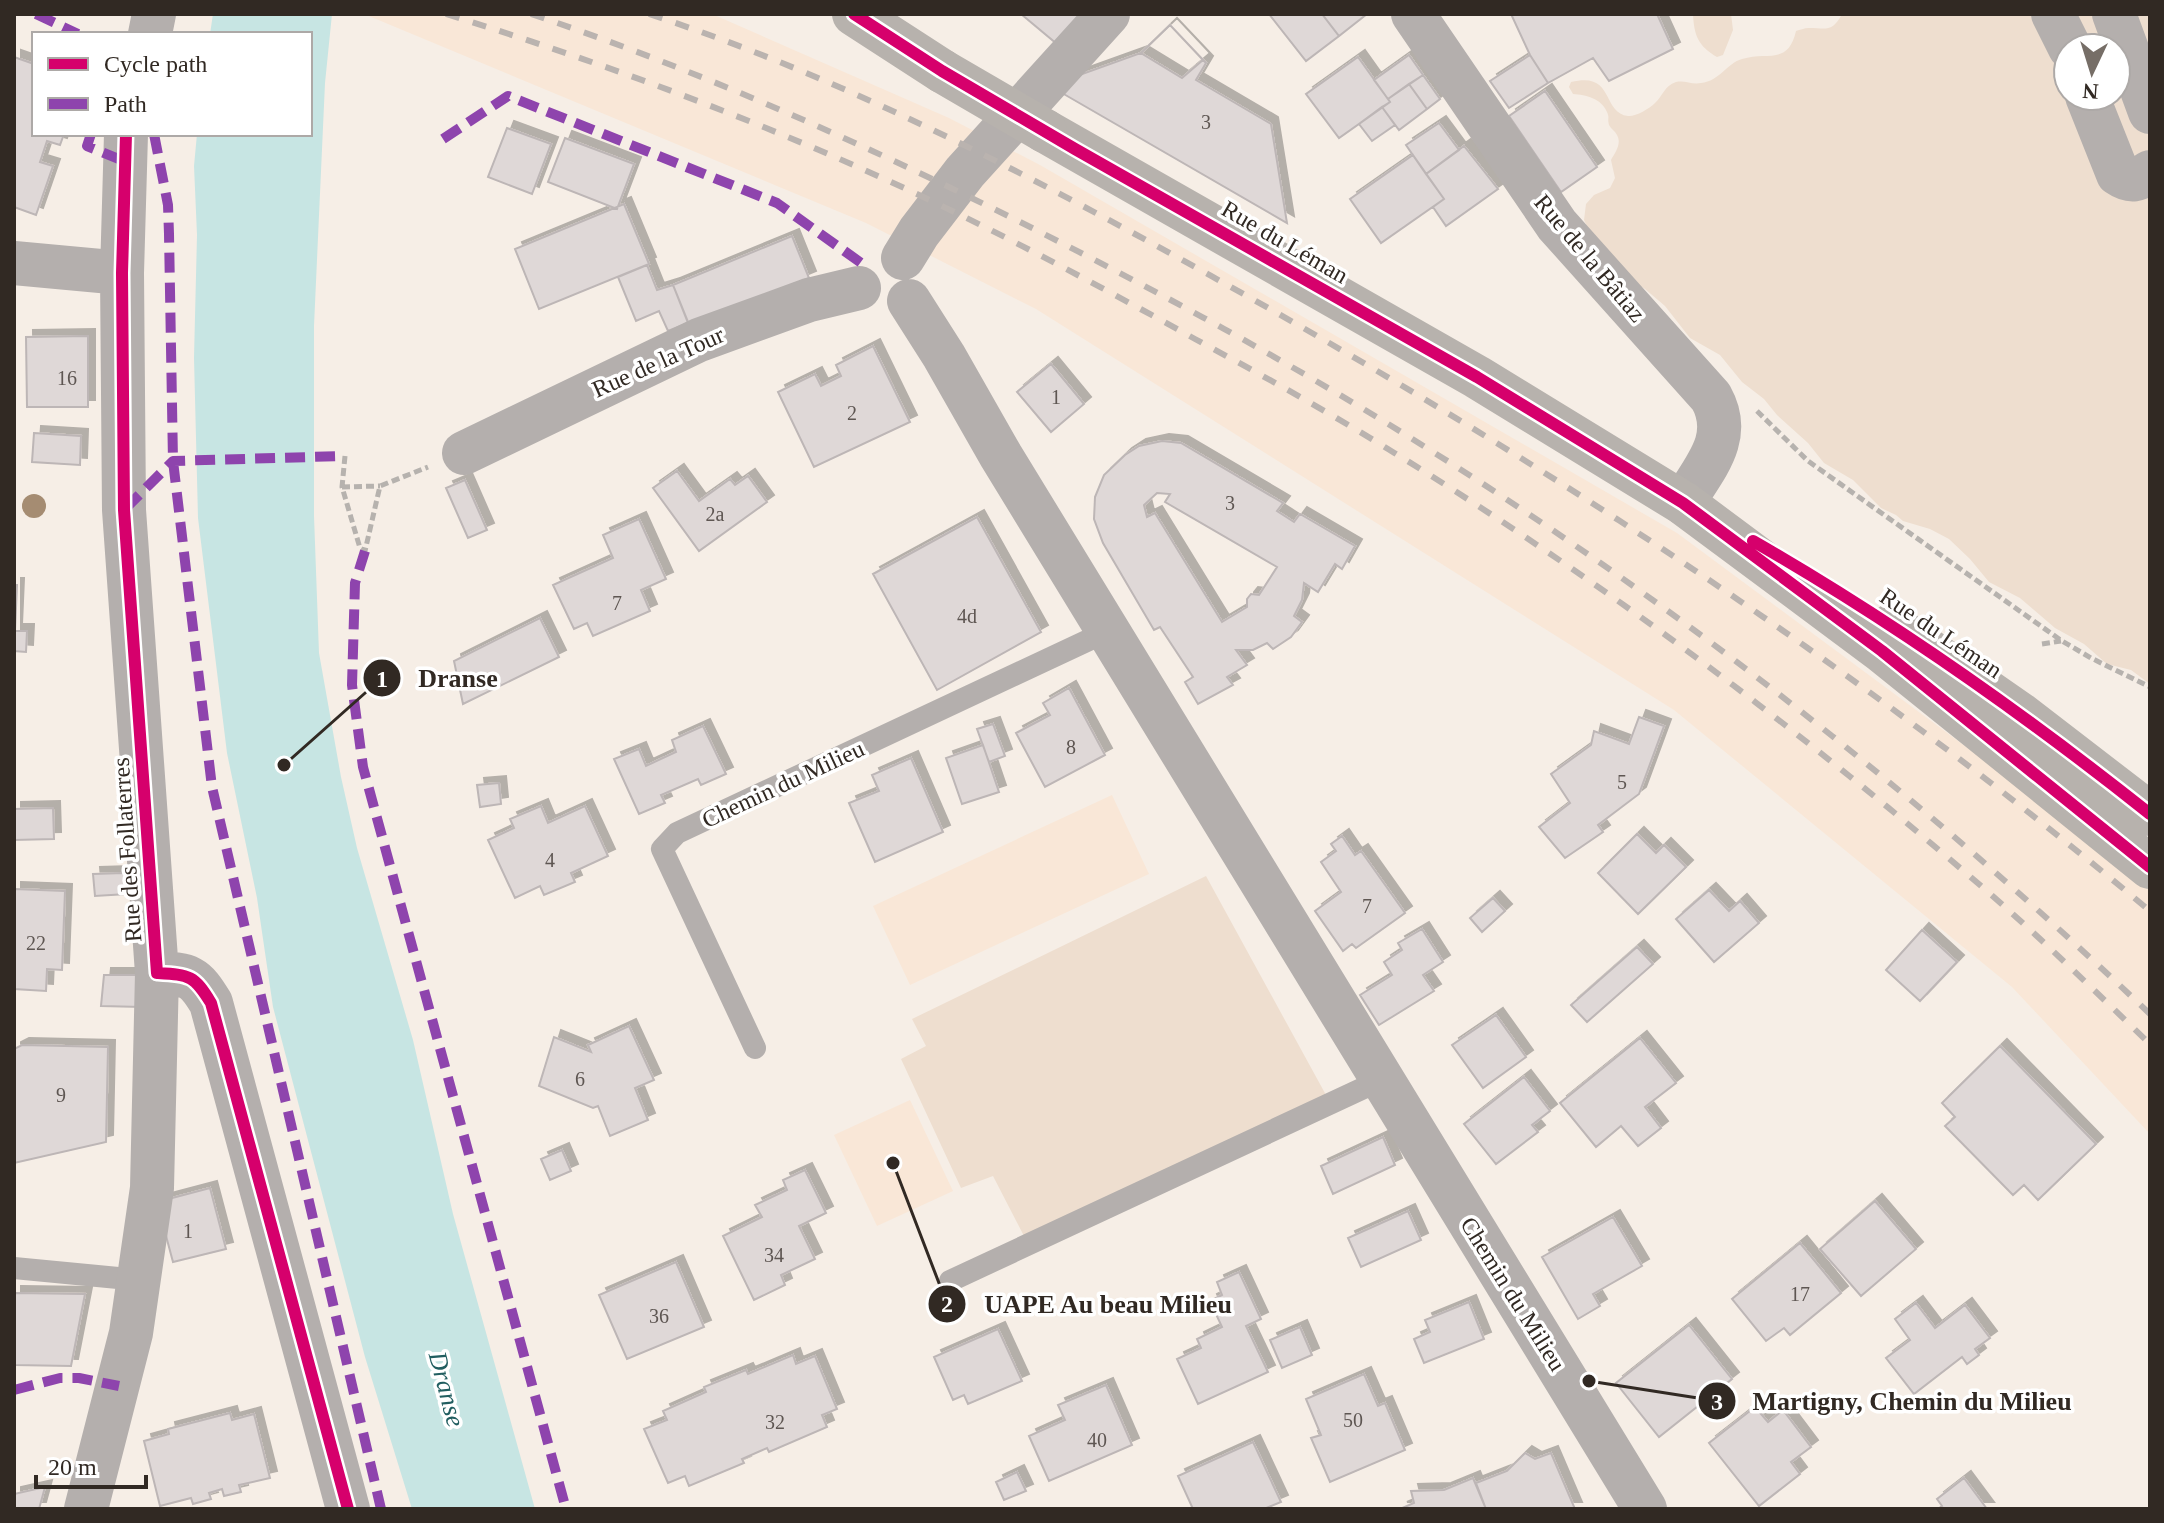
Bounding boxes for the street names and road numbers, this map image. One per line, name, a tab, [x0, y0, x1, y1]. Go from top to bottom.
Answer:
street label: Rue de la Bâtiaz	[1529, 189, 1651, 327]
street label: Rue du Léman	[1217, 195, 1353, 289]
street label: Rue de la Tour	[588, 321, 728, 403]
street label: Rue du Léman	[1875, 583, 2007, 683]
street label: Chemin du Milieu	[698, 735, 868, 833]
street label: Rue des Follaterres	[108, 757, 146, 943]
street label: Chemin du Milieu	[1455, 1212, 1571, 1376]

